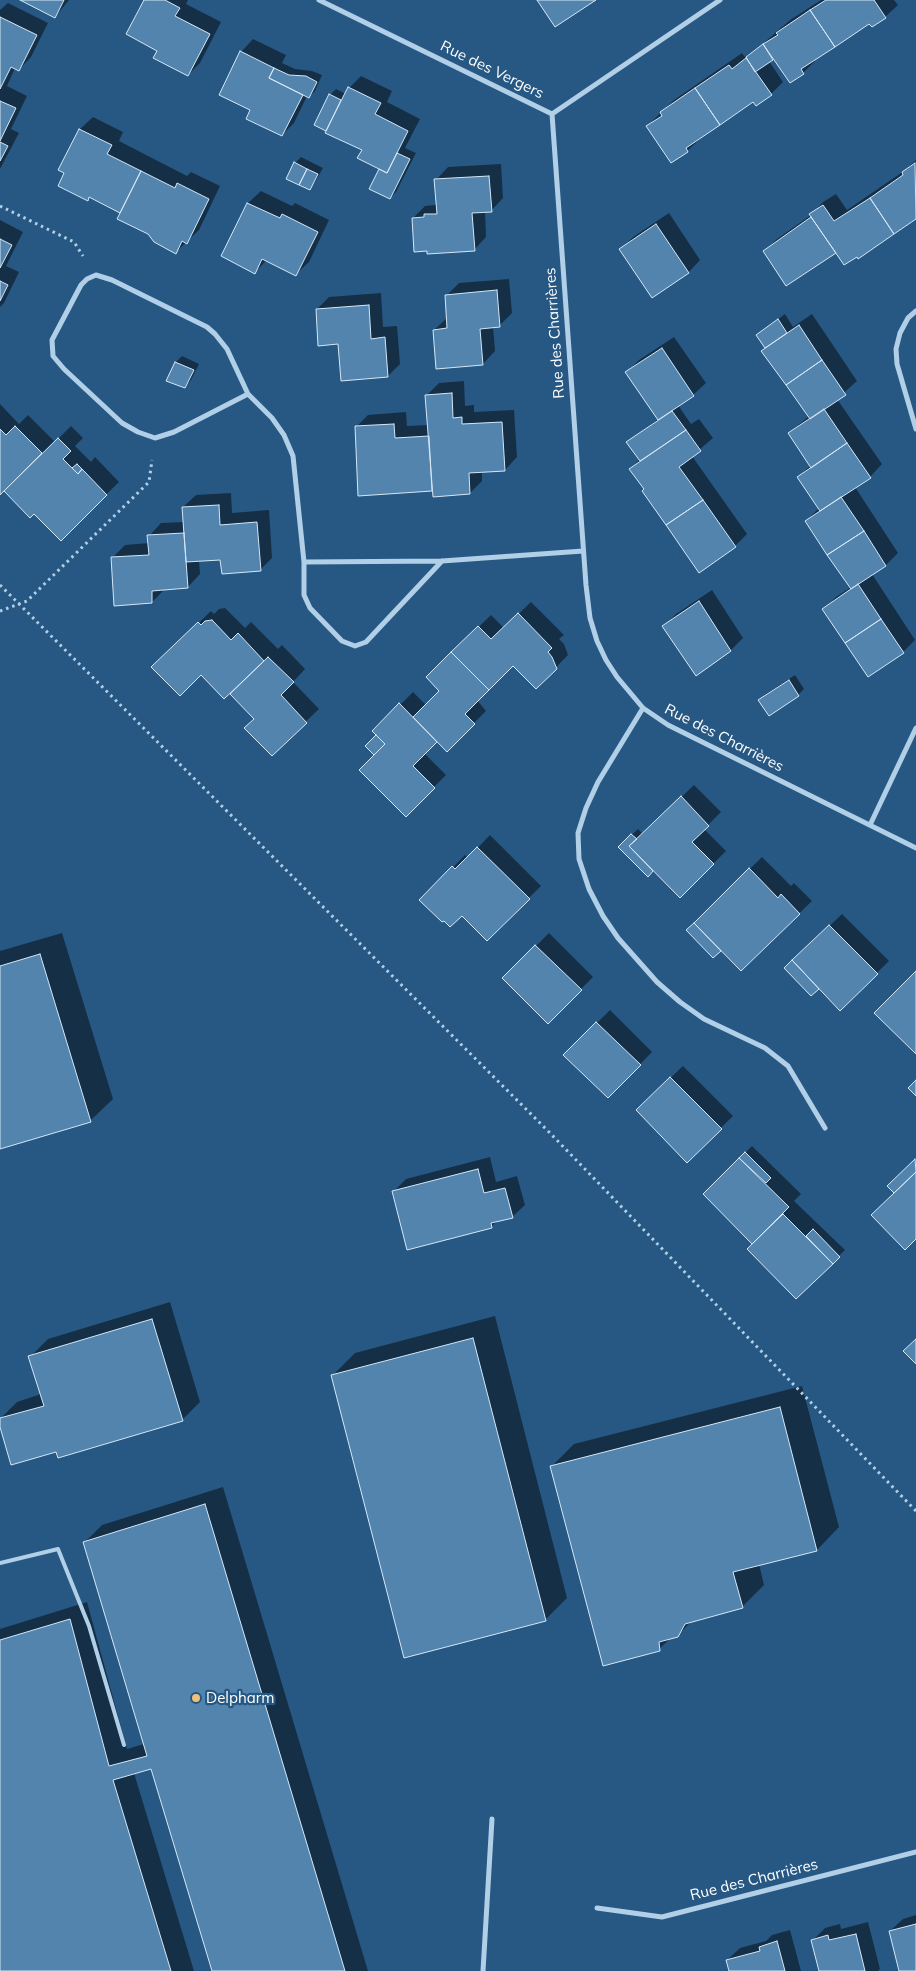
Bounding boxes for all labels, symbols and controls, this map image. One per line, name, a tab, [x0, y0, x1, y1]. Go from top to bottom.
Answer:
street label: Rue des Vergers	[437, 37, 547, 103]
street label: Rue des Charrières	[541, 267, 569, 399]
street label: Rue des Charrières	[661, 700, 787, 776]
place label: Delpharm	[206, 1689, 274, 1707]
marker: Delpharm	[190, 1692, 202, 1704]
street label: Rue des Charrières	[688, 1855, 820, 1905]

